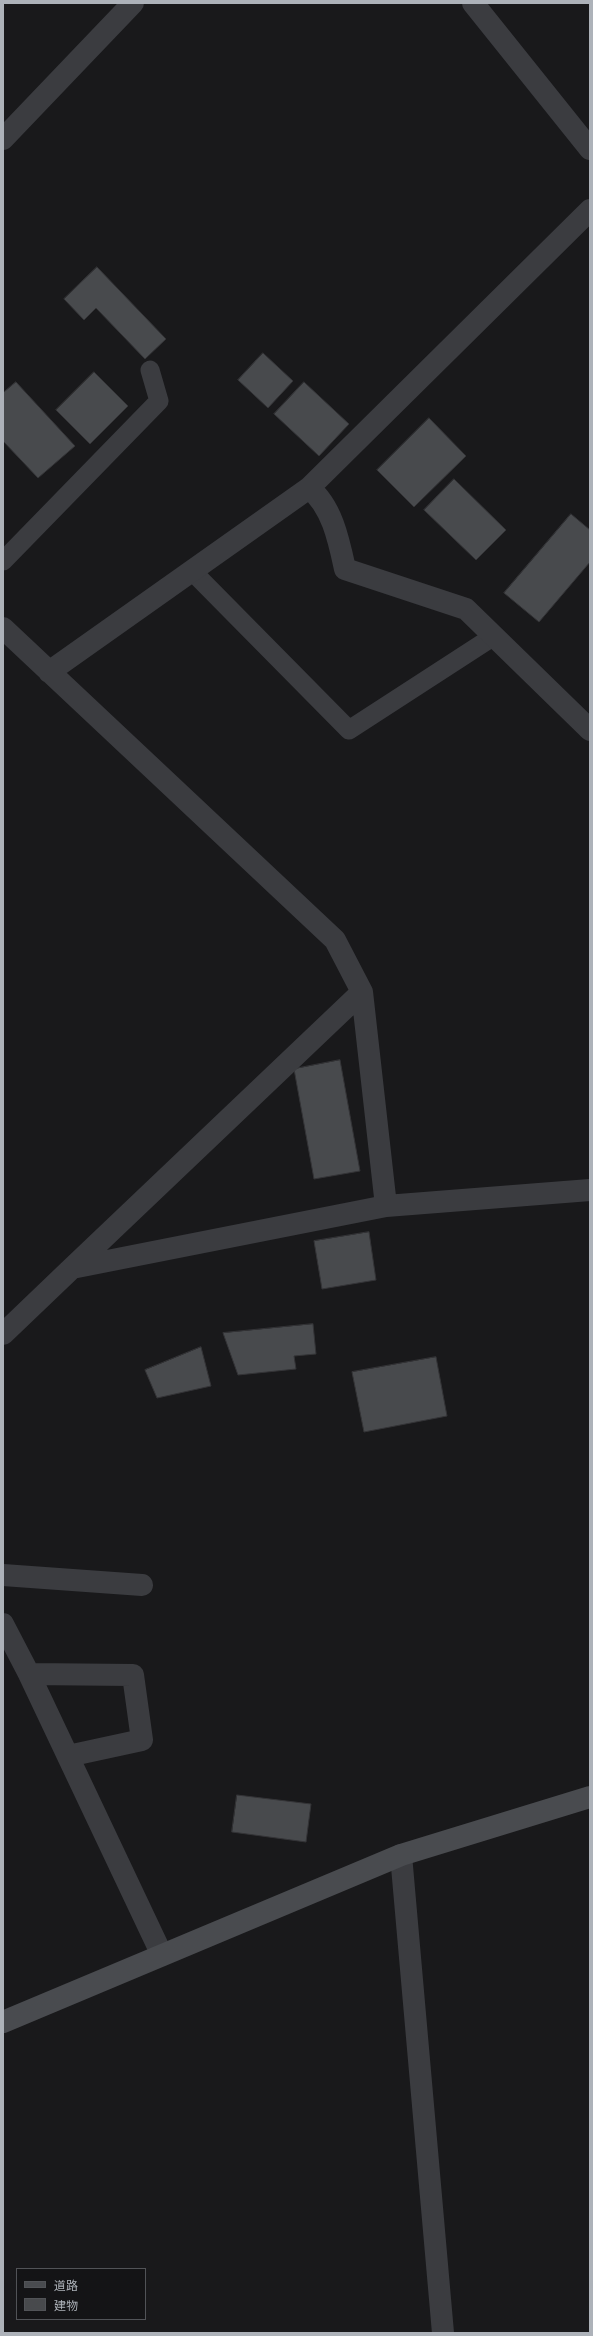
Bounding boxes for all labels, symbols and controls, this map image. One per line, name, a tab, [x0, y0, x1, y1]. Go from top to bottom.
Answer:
legend	[16, 2268, 146, 2320]
text: 道路	[54, 2280, 78, 2292]
text: 建物	[54, 2300, 78, 2312]

